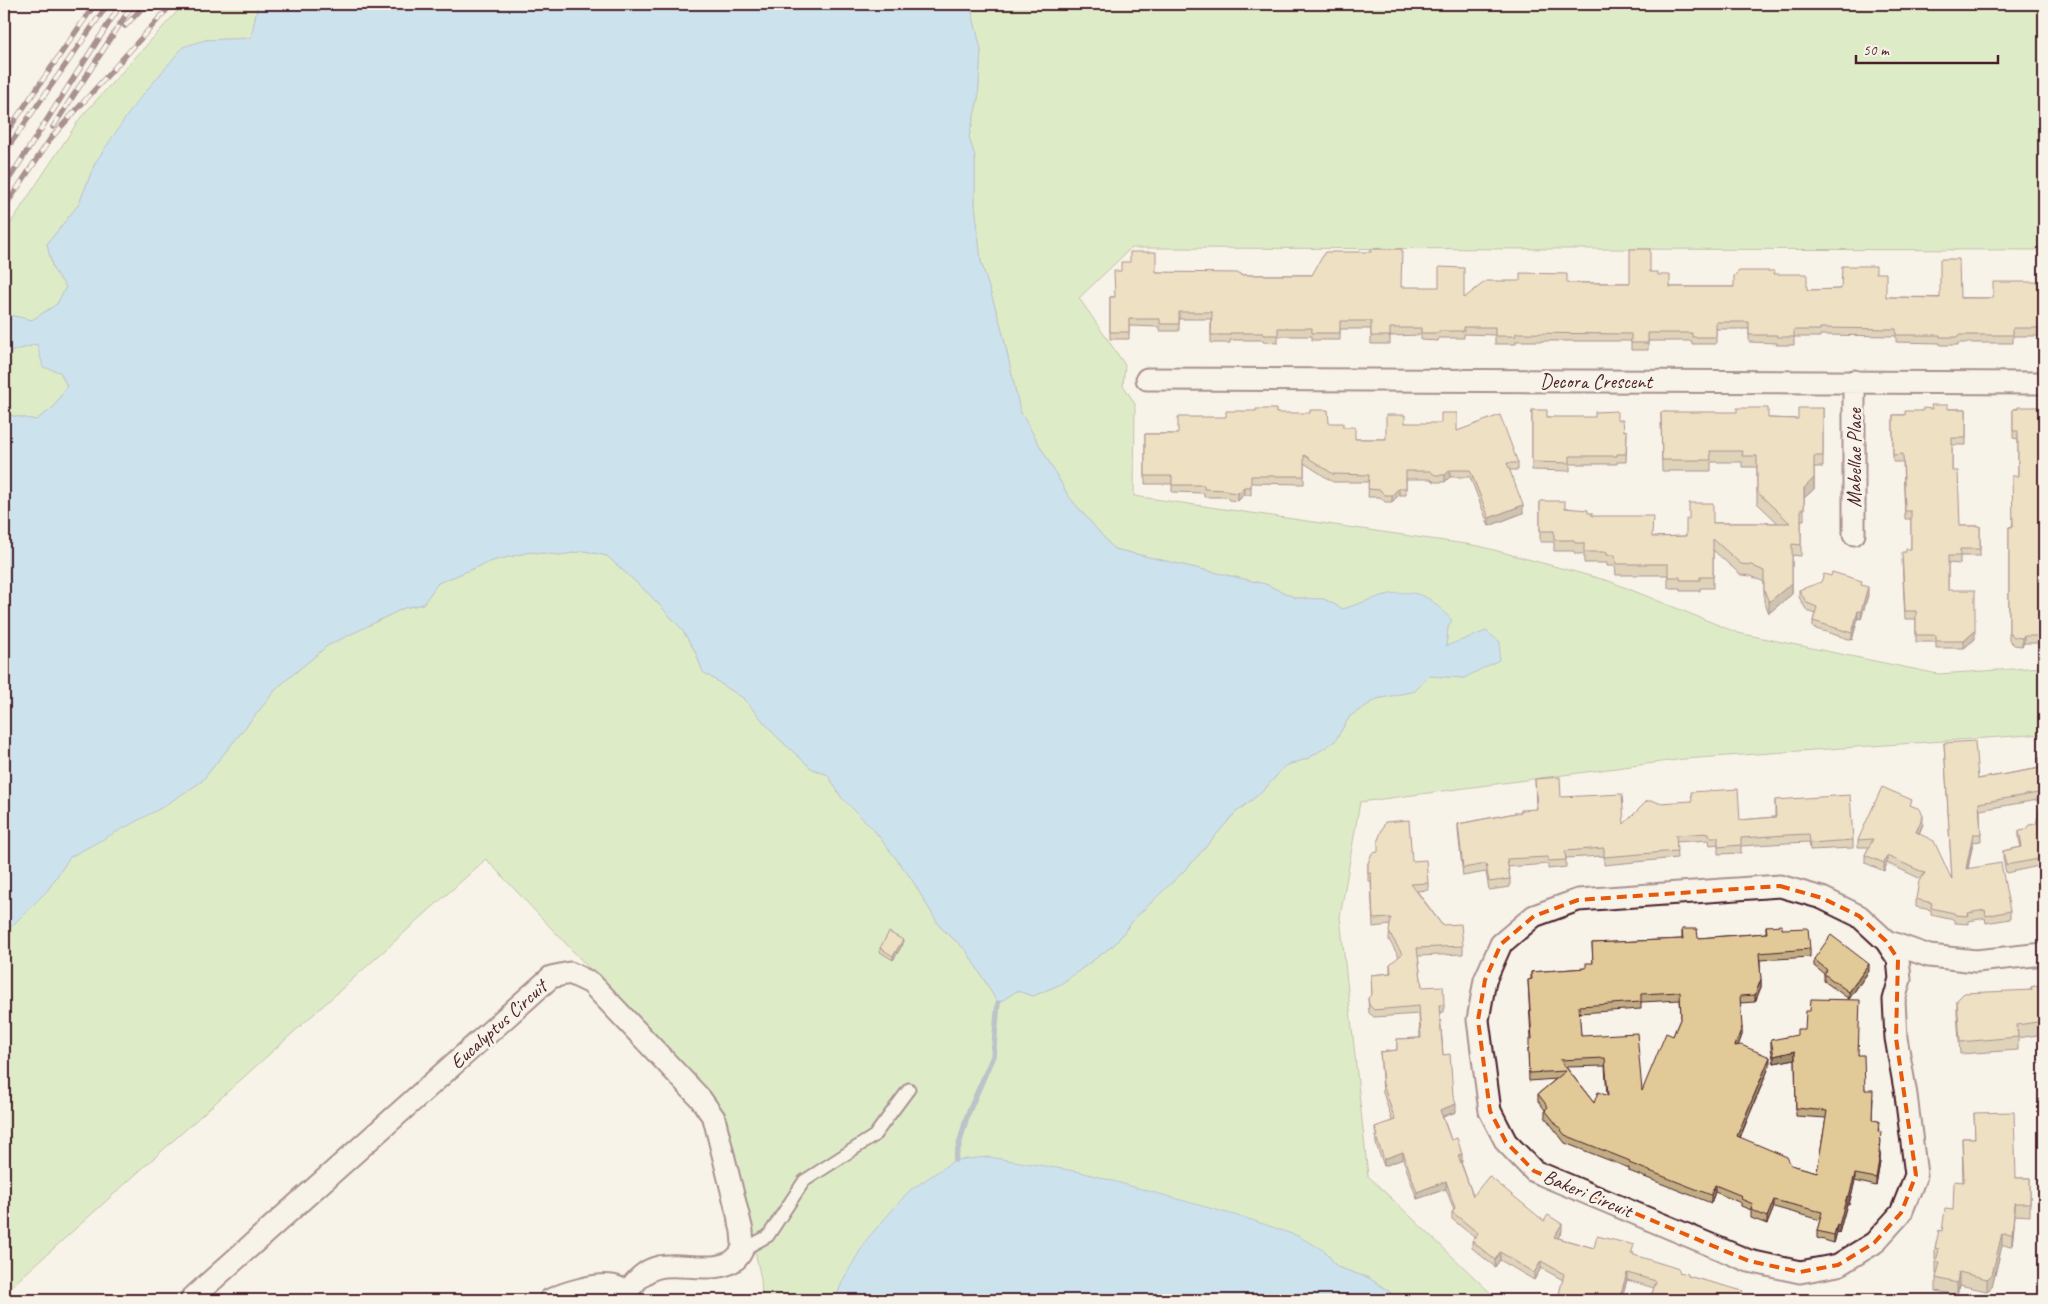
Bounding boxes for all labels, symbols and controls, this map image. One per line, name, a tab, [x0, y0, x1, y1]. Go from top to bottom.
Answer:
scale bar	[1856, 32, 1998, 64]
text: 50 m	[1863, 41, 1890, 60]
street label: Decora Crescent	[1540, 369, 1654, 394]
street label: Mabellae Place	[1842, 407, 1867, 508]
street label: Eucalyptus Circuit	[445, 972, 554, 1074]
street label: Bakeri Circuit	[1540, 1164, 1638, 1224]

